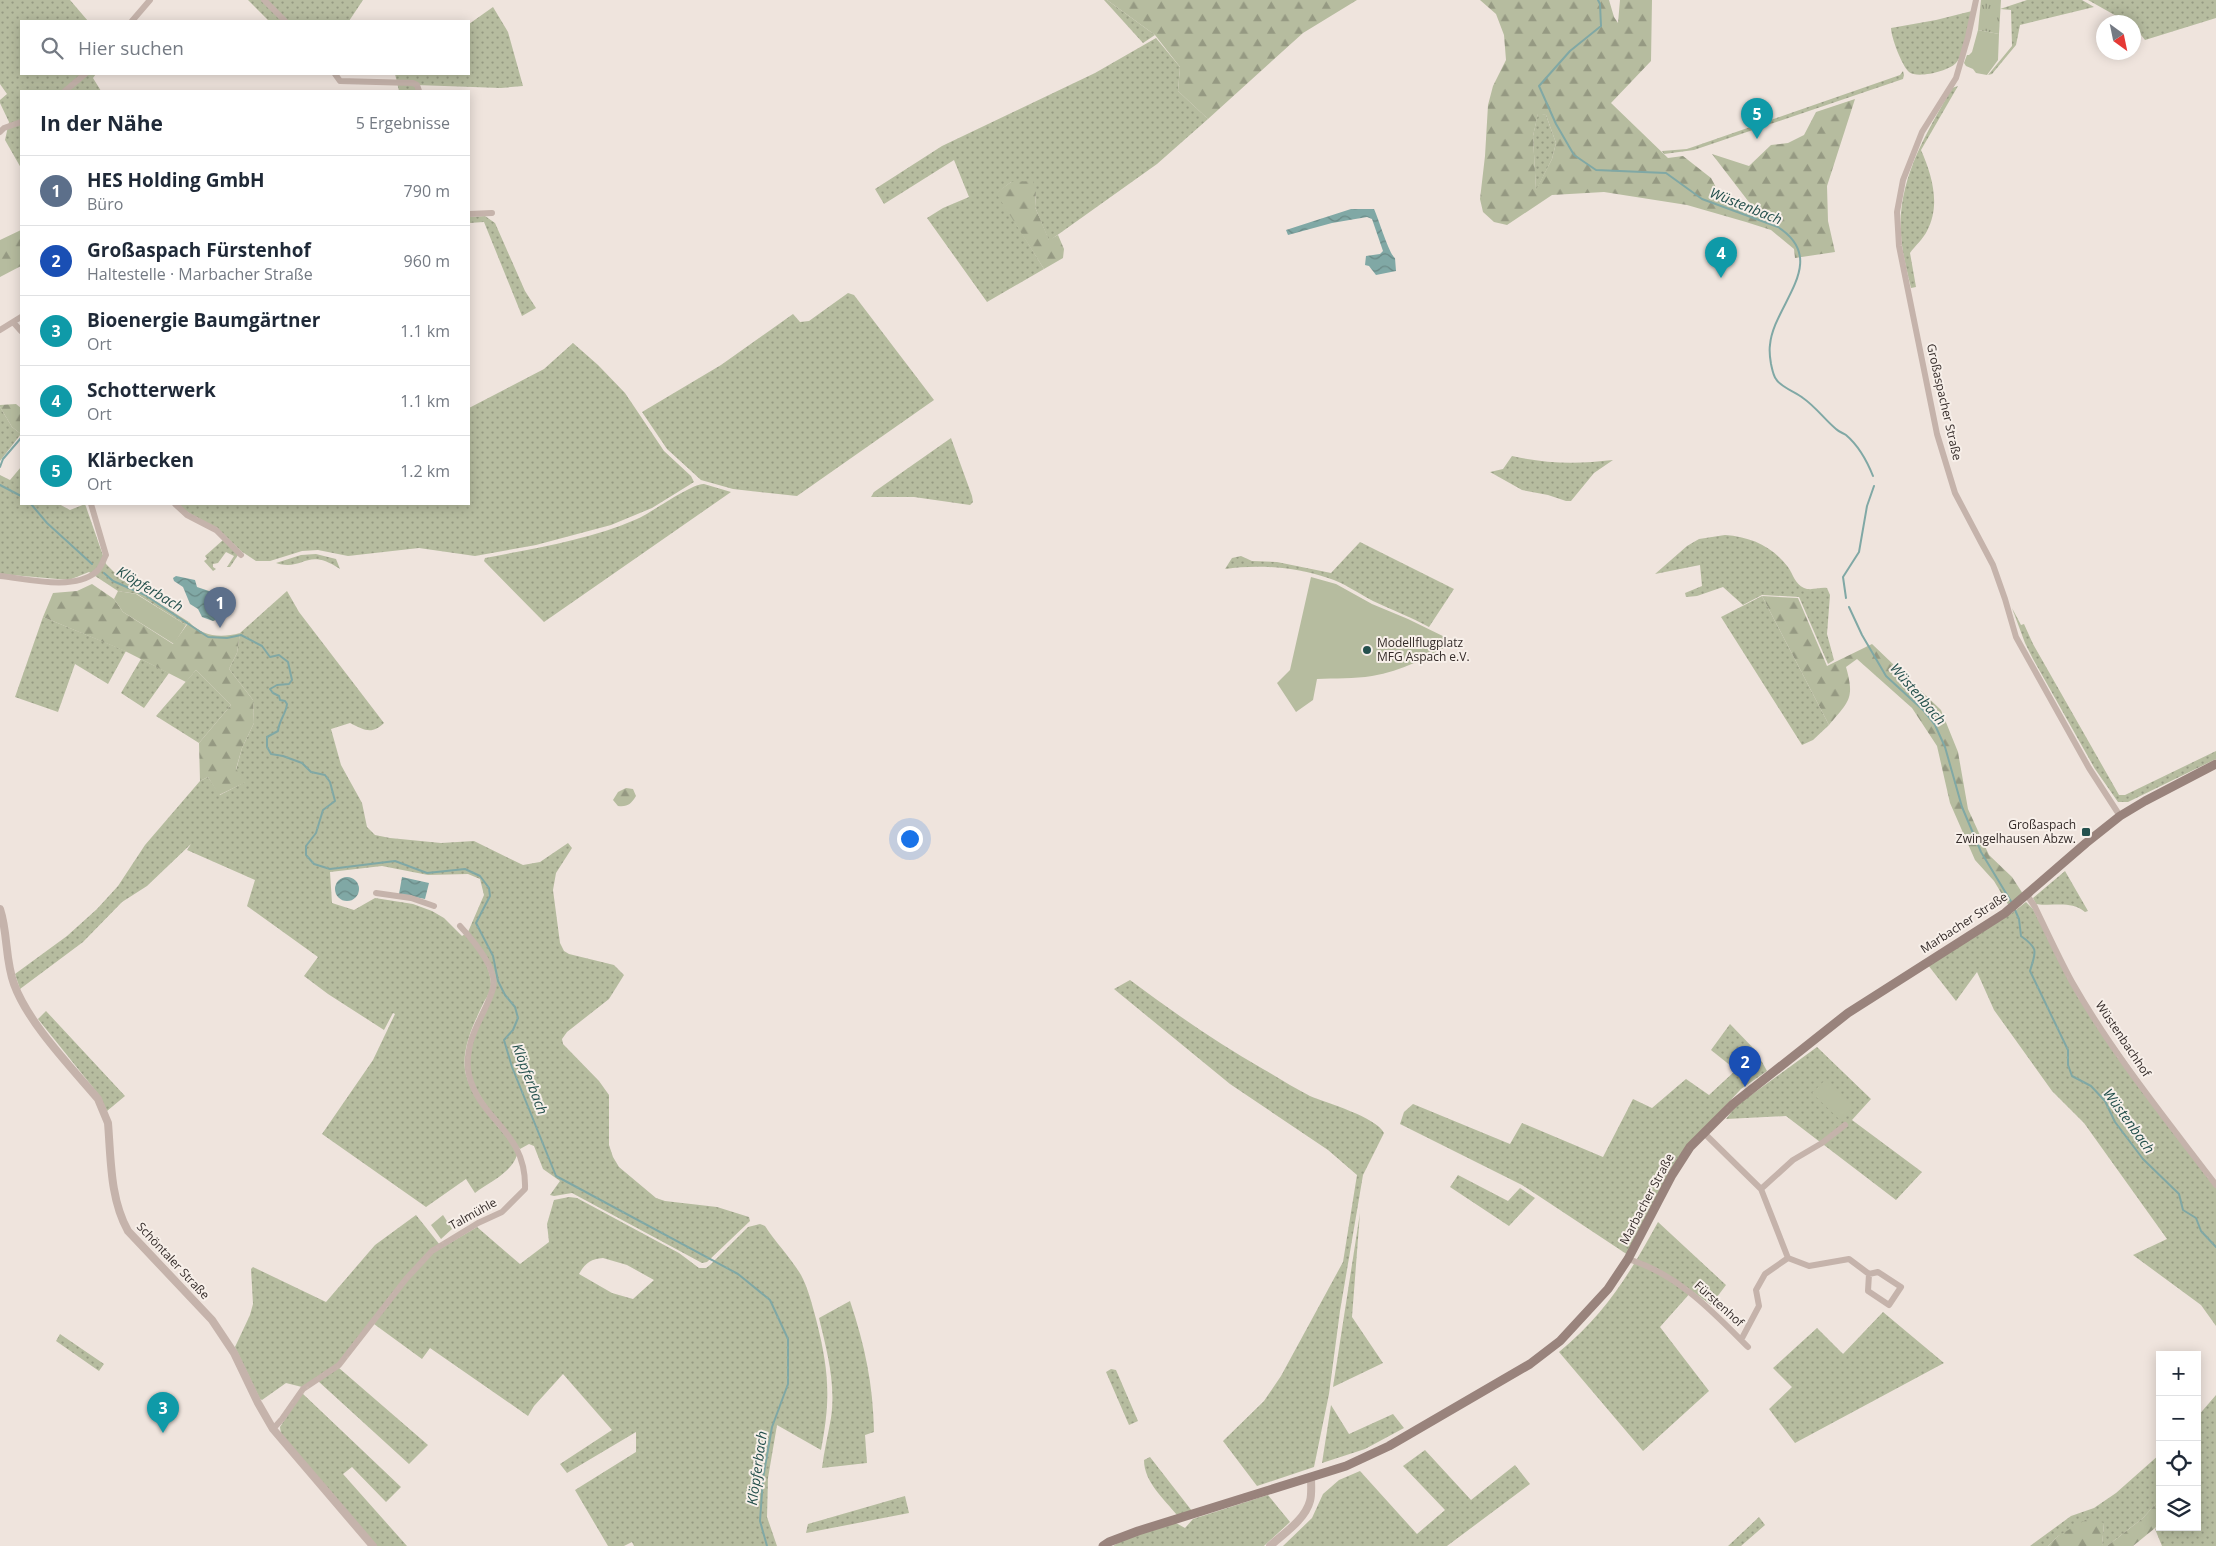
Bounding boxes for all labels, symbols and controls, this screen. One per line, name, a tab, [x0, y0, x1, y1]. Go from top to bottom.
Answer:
north arrow	[2096, 15, 2141, 60]
search box	[20, 20, 470, 75]
icon: search	[38, 34, 66, 62]
text: Hier suchen	[78, 35, 184, 61]
pin: 5	[1741, 98, 1773, 139]
text: In der Nähe	[40, 109, 163, 137]
text: 5 Ergebnisse	[356, 112, 450, 134]
text: HES Holding GmbH	[87, 167, 265, 193]
text: 1	[51, 180, 61, 202]
text: 790 m	[404, 180, 450, 202]
water label: Wüstenbach	[1707, 182, 1785, 229]
text: Büro	[87, 193, 123, 215]
text: Großaspach Fürstenhof	[87, 237, 311, 263]
pin: 4	[1705, 237, 1737, 278]
text: 2	[51, 250, 61, 272]
text: 960 m	[404, 250, 450, 272]
text: Haltestelle · Marbacher Straße	[87, 263, 313, 285]
text: Bioenergie Baumgärtner	[87, 307, 320, 333]
text: 3	[51, 320, 61, 342]
text: 1.1 km	[400, 320, 450, 342]
text: Ort	[87, 333, 112, 355]
street label: Großaspacher Straße	[1923, 342, 1966, 462]
text: Schotterwerk	[87, 377, 216, 403]
text: 4	[51, 390, 61, 412]
text: 1.1 km	[400, 390, 450, 412]
text: Ort	[87, 403, 112, 425]
text: Klärbecken	[87, 447, 194, 473]
text: 5	[51, 460, 61, 482]
text: 1.2 km	[400, 460, 450, 482]
text: Ort	[87, 473, 112, 495]
water label: Klöpferbach	[113, 561, 187, 616]
pin: 1	[204, 587, 236, 628]
place label: Modellflugplatz MFG Aspach e.V.	[1377, 634, 1470, 665]
marker: Modellflugplatz MFG Aspach e.V.	[1361, 644, 1373, 656]
water label: Wüstenbach	[1886, 659, 1951, 729]
place label: Großaspach Zwingelhausen Abzw.	[1956, 816, 2076, 847]
your location	[897, 826, 923, 852]
marker: Großaspach Zwingelhausen Abzw.	[2080, 826, 2092, 838]
street label: Marbacher Straße	[1917, 888, 2011, 957]
street label: Wüstenbachhof	[2092, 997, 2156, 1081]
water label: Klöpferbach	[508, 1041, 553, 1117]
pin: 2	[1729, 1046, 1761, 1087]
water label: Wüstenbach	[2099, 1084, 2159, 1157]
street label: Marbacher Straße	[1615, 1150, 1678, 1247]
street label: Talmühle	[446, 1193, 500, 1234]
street label: Schöntaler Straße	[133, 1218, 214, 1303]
street label: Fürstenhof	[1691, 1277, 1748, 1331]
map controls	[2156, 1351, 2201, 1531]
button: +	[2156, 1351, 2201, 1396]
pin: 3	[147, 1392, 179, 1433]
button: −	[2156, 1396, 2201, 1441]
water label: Klöpferbach	[742, 1430, 771, 1506]
button: locate	[2156, 1441, 2201, 1486]
button: layers	[2156, 1486, 2201, 1531]

